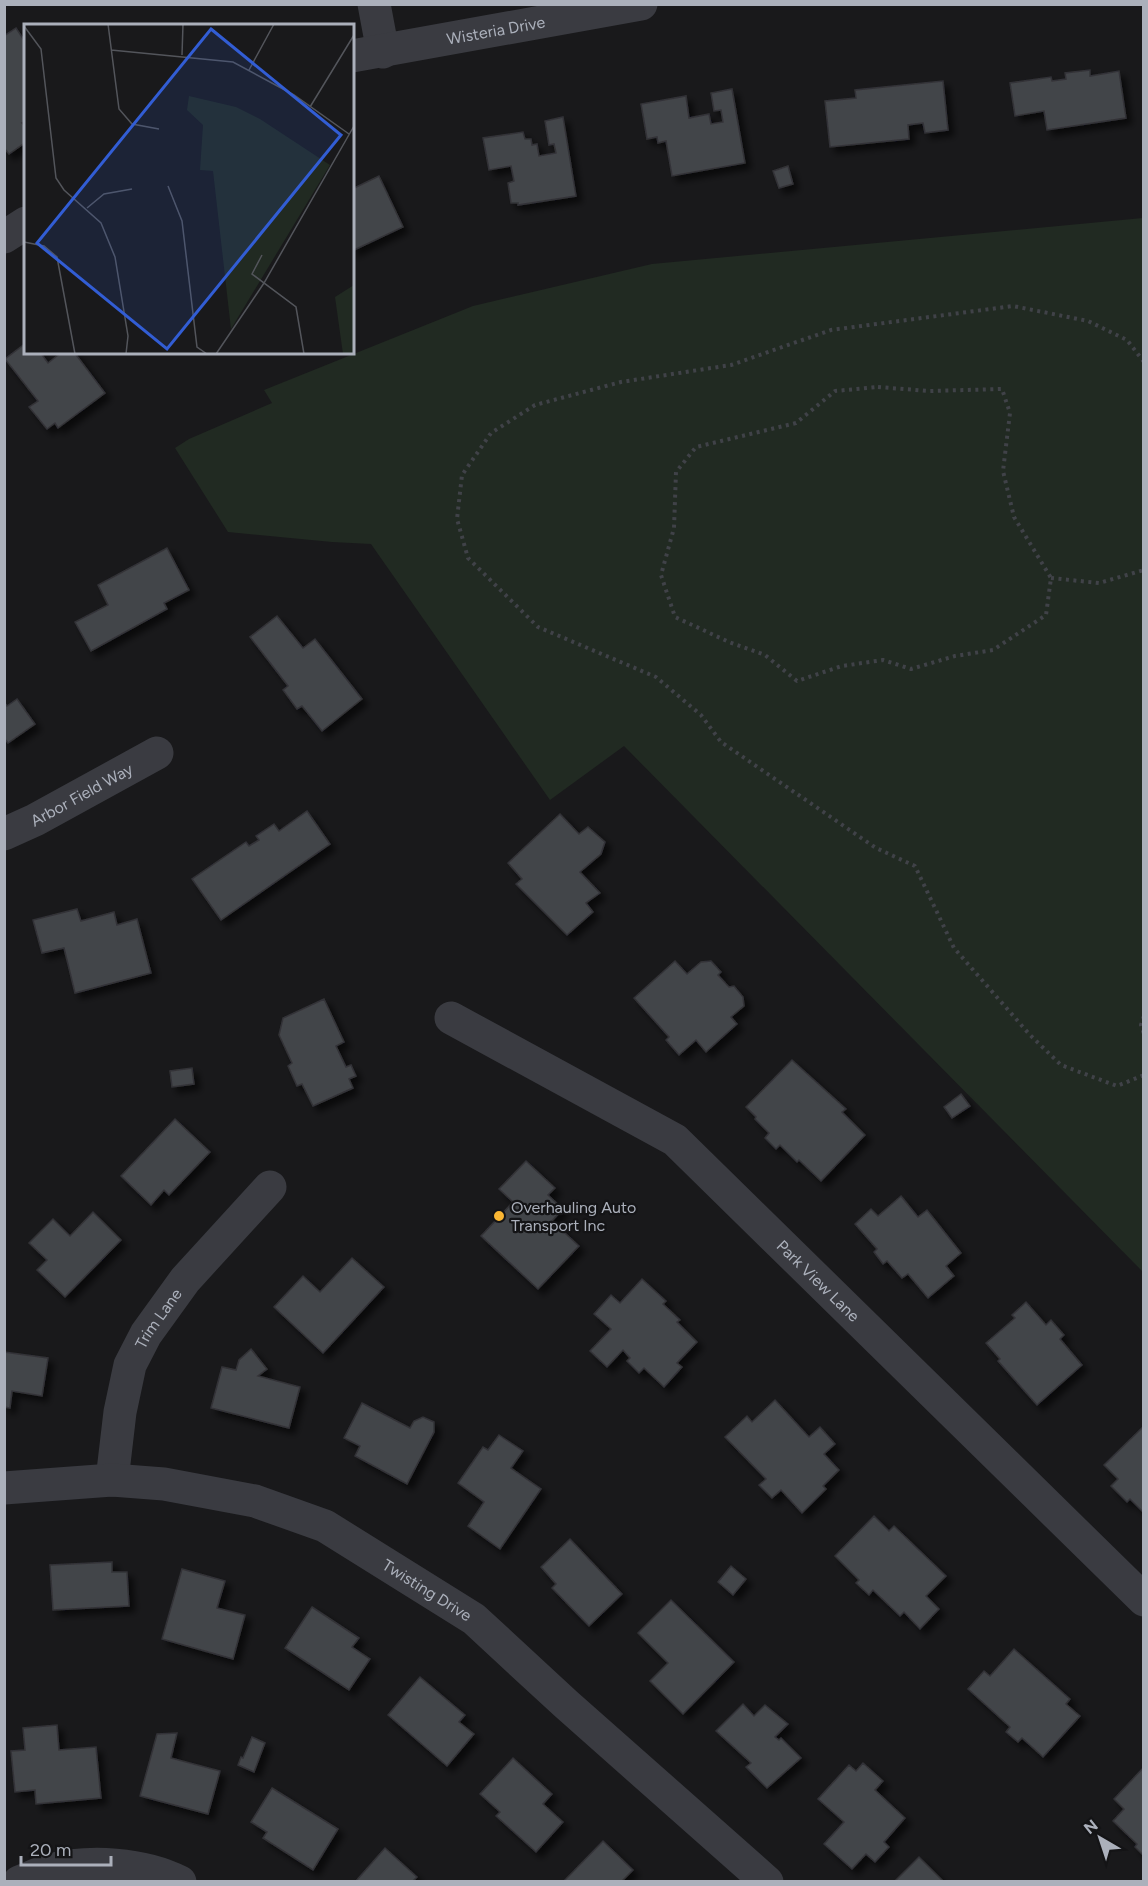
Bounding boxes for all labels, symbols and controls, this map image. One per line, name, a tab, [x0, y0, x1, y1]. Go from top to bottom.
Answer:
street label: Wisteria Drive	[445, 12, 547, 49]
inset map	[24, 24, 354, 354]
street label: Arbor Field Way	[27, 759, 137, 831]
place label: Overhauling Auto Transport Inc	[511, 1198, 636, 1235]
marker: Overhauling Auto Transport Inc	[492, 1209, 506, 1223]
street label: Park View Lane	[773, 1236, 864, 1326]
street label: Trim Lane	[131, 1285, 186, 1352]
street label: Twisting Drive	[379, 1555, 475, 1625]
north arrow	[1070, 1808, 1130, 1868]
text: N	[1080, 1815, 1102, 1838]
scale bar	[21, 1829, 111, 1867]
text: 20 m	[30, 1839, 71, 1861]

